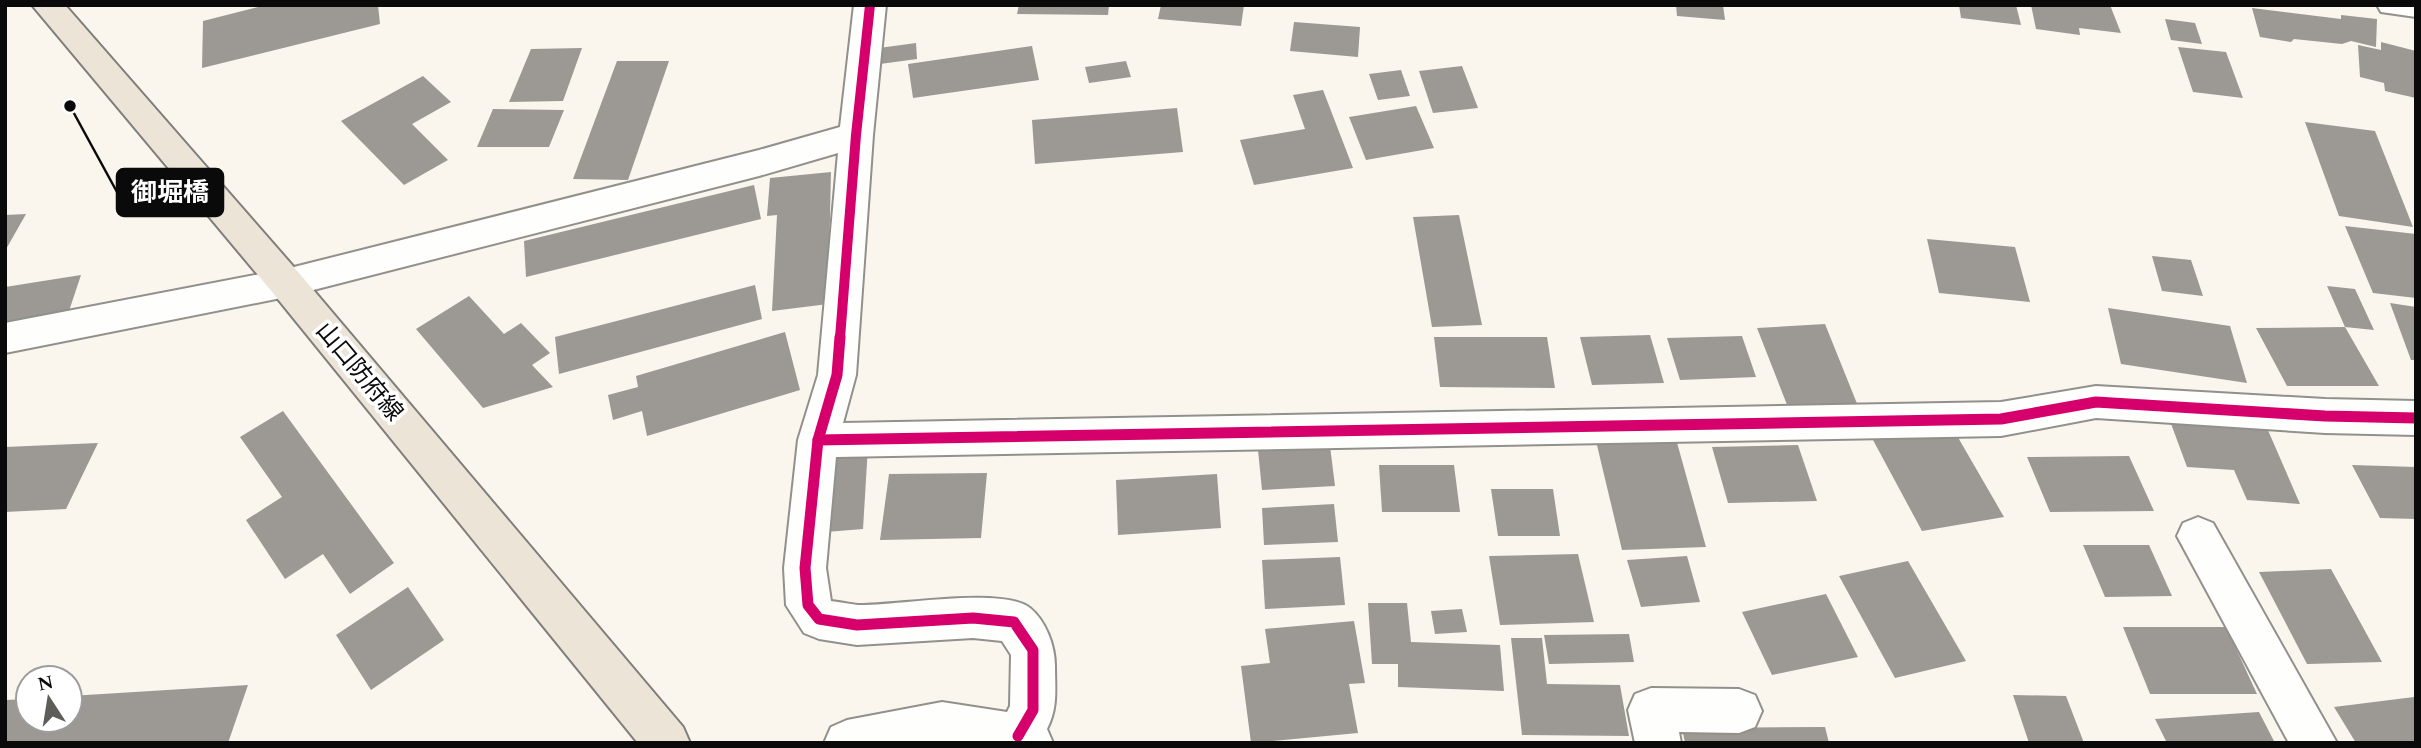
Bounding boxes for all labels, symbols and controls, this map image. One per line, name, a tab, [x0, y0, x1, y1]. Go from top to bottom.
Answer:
callout: 御堀橋	[117, 169, 223, 216]
text: 御堀橋	[131, 173, 209, 213]
street label: 山口防府線	[307, 314, 411, 430]
north arrow	[14, 664, 84, 734]
text: N	[35, 668, 56, 700]

